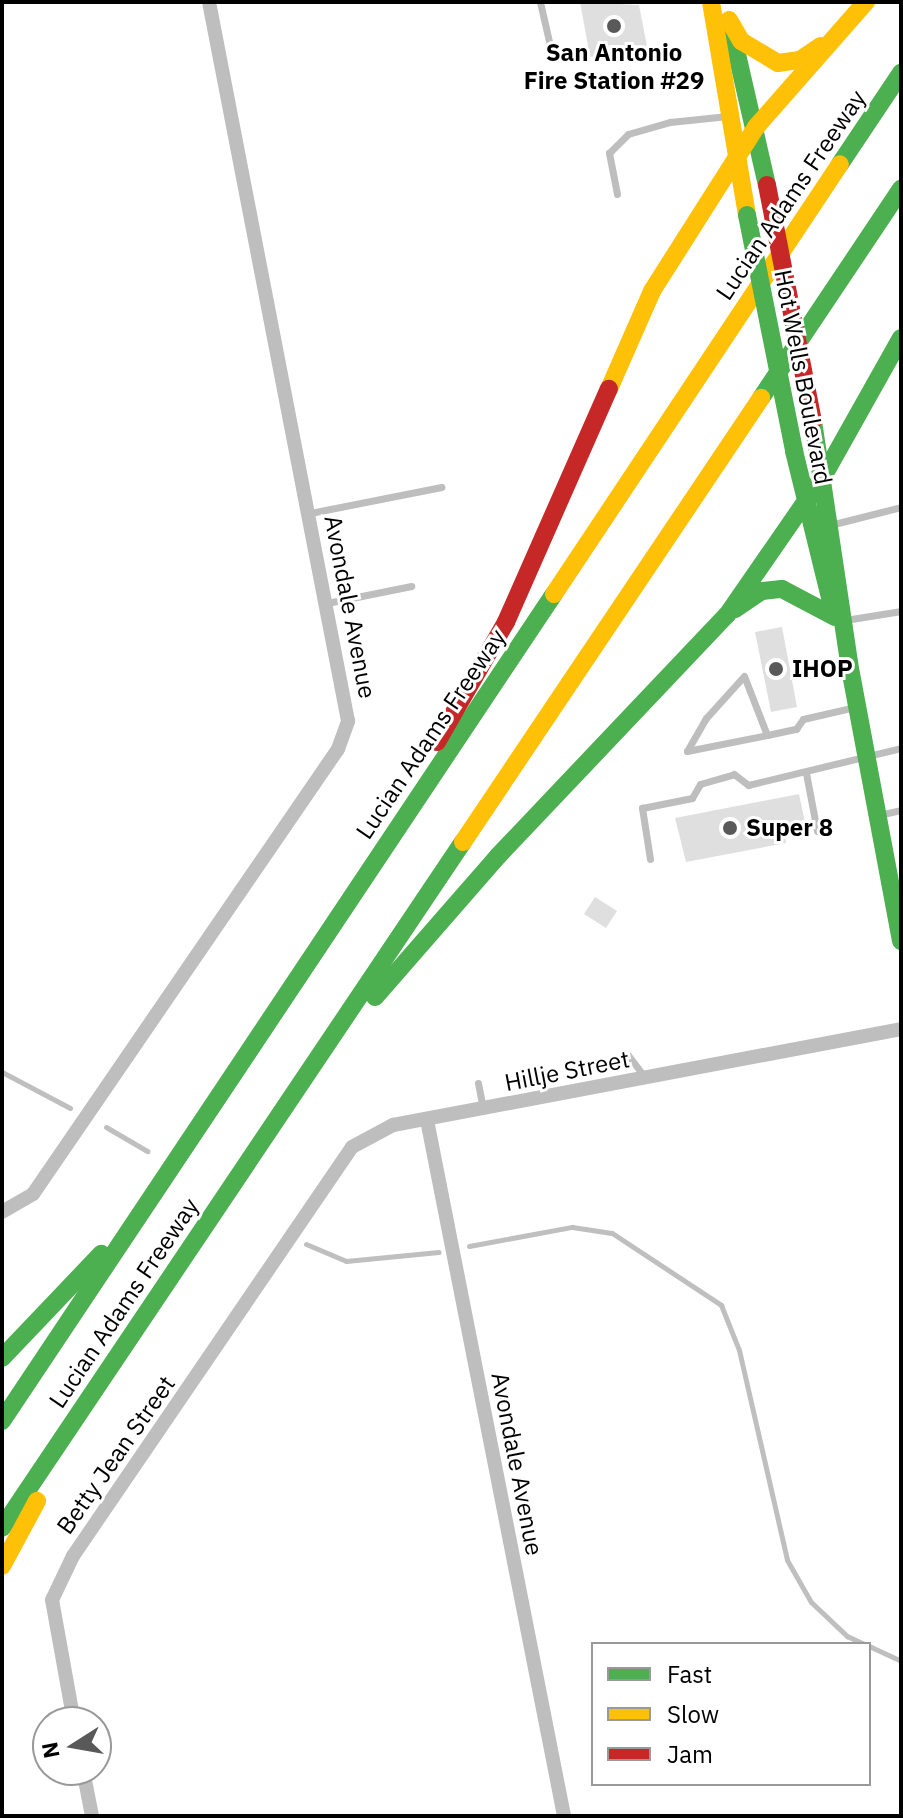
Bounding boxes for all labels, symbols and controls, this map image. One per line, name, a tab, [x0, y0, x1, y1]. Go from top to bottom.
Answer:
marker: San Antonio Fire Station #29	[605, 17, 623, 35]
place label: San Antonio Fire Station #29	[524, 39, 704, 95]
street label: Lucian Adams Freeway	[710, 85, 872, 305]
street label: Hot Wells Boulevard	[768, 267, 838, 487]
street label: Avondale Avenue	[318, 513, 382, 701]
street label: Lucian Adams Freeway	[350, 624, 512, 844]
place label: IHOP	[792, 655, 853, 683]
marker: IHOP	[767, 660, 785, 678]
place label: Super 8	[746, 814, 833, 842]
marker: Super 8	[721, 819, 739, 837]
street label: Hillje Street	[502, 1045, 632, 1097]
street label: Lucian Adams Freeway	[43, 1193, 205, 1413]
street label: Betty Jean Street	[51, 1370, 181, 1540]
street label: Avondale Avenue	[485, 1370, 549, 1558]
legend	[591, 1642, 871, 1786]
text: Fast	[667, 1658, 712, 1690]
text: Slow	[667, 1698, 719, 1730]
north arrow	[32, 1706, 112, 1786]
text: Jam	[667, 1738, 713, 1770]
text: N	[34, 1740, 66, 1761]

